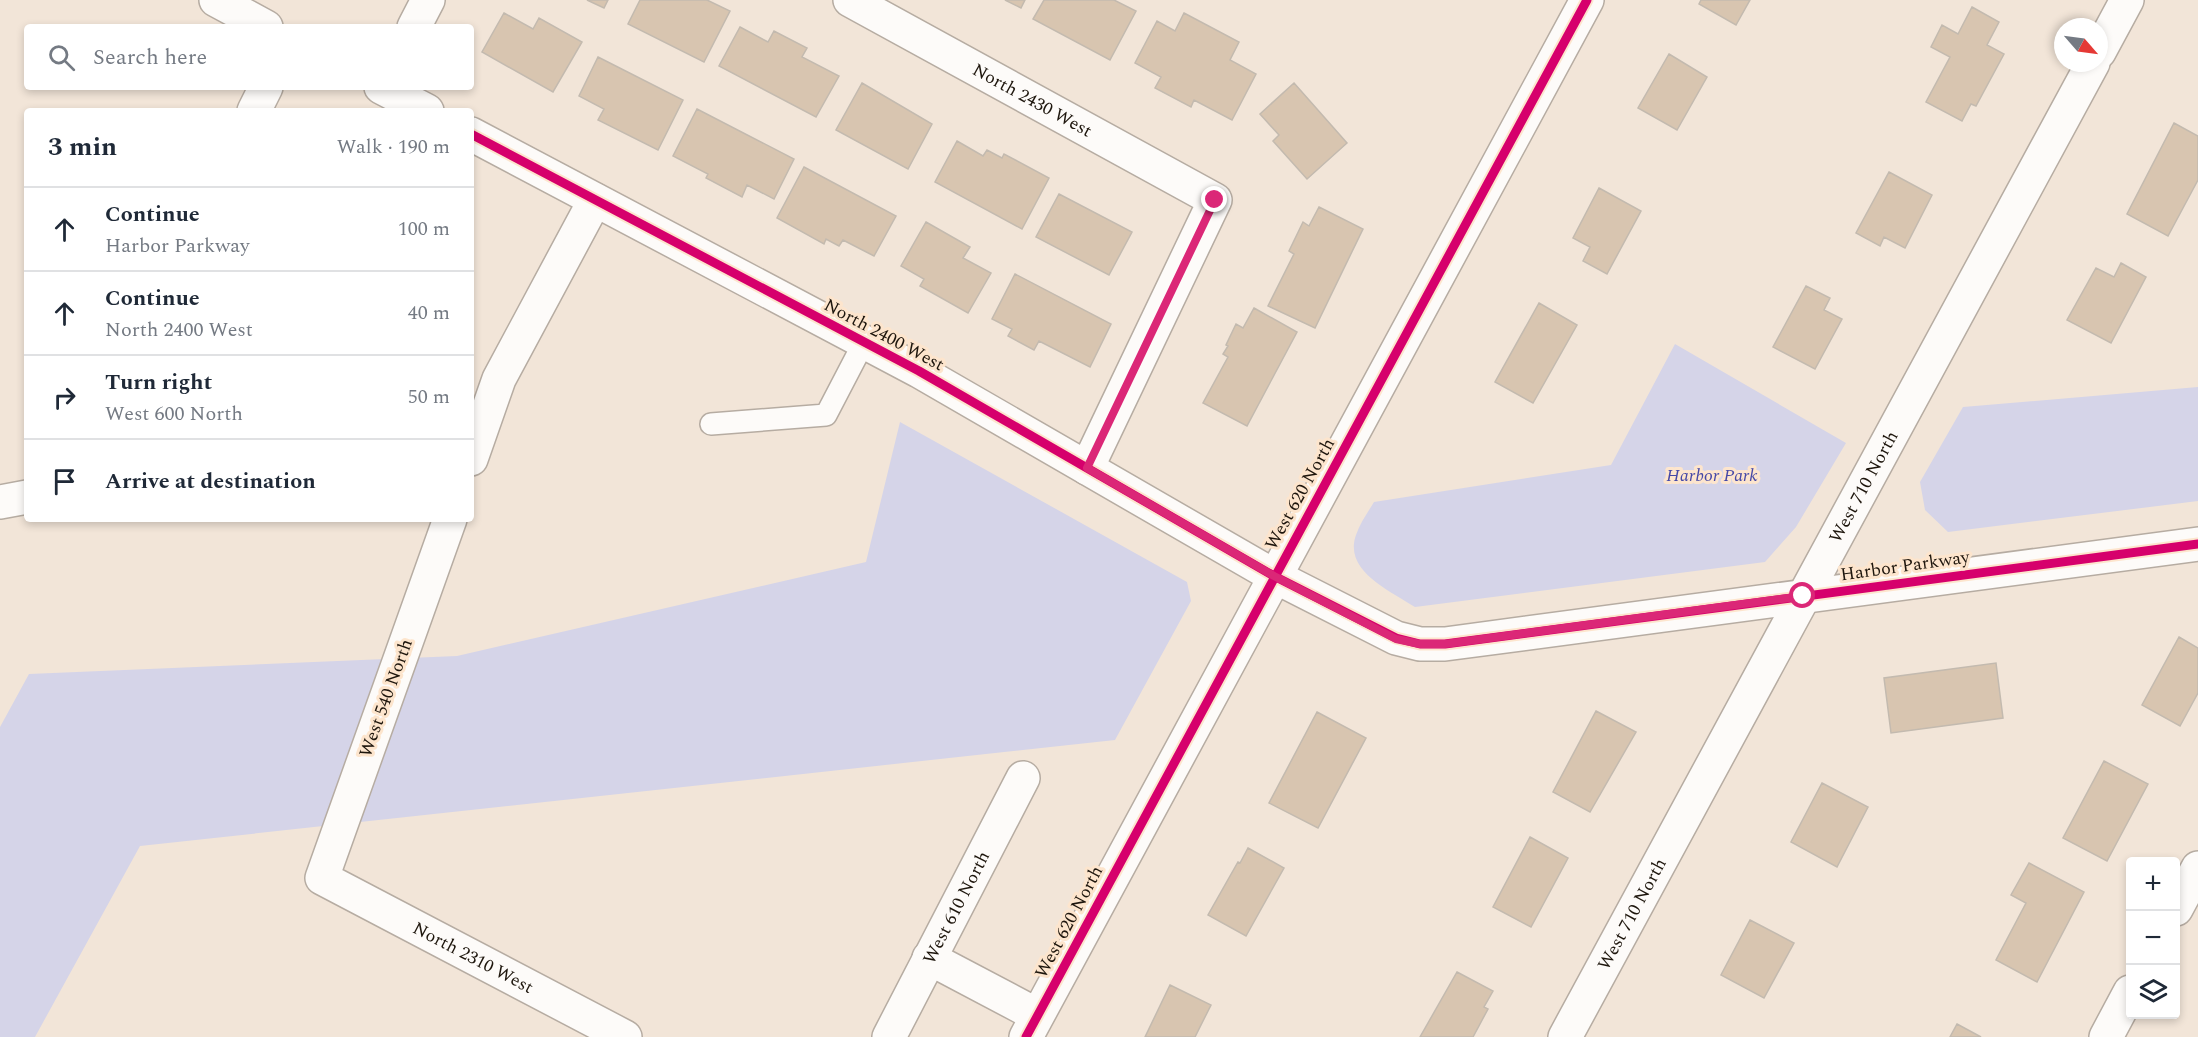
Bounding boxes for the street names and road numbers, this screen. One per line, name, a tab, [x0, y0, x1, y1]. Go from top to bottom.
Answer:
street label: North 2430 West	[968, 56, 1097, 144]
street label: North 2400 West	[819, 292, 949, 378]
street label: West 710 North	[1822, 426, 1905, 548]
street label: West 620 North	[1258, 433, 1342, 555]
street label: Harbor Parkway	[1839, 543, 1973, 588]
street label: West 540 North	[352, 635, 420, 761]
street label: West 610 North	[916, 846, 997, 969]
street label: West 710 North	[1590, 853, 1673, 975]
street label: West 620 North	[1028, 861, 1110, 983]
street label: North 2310 West	[408, 915, 539, 1000]

